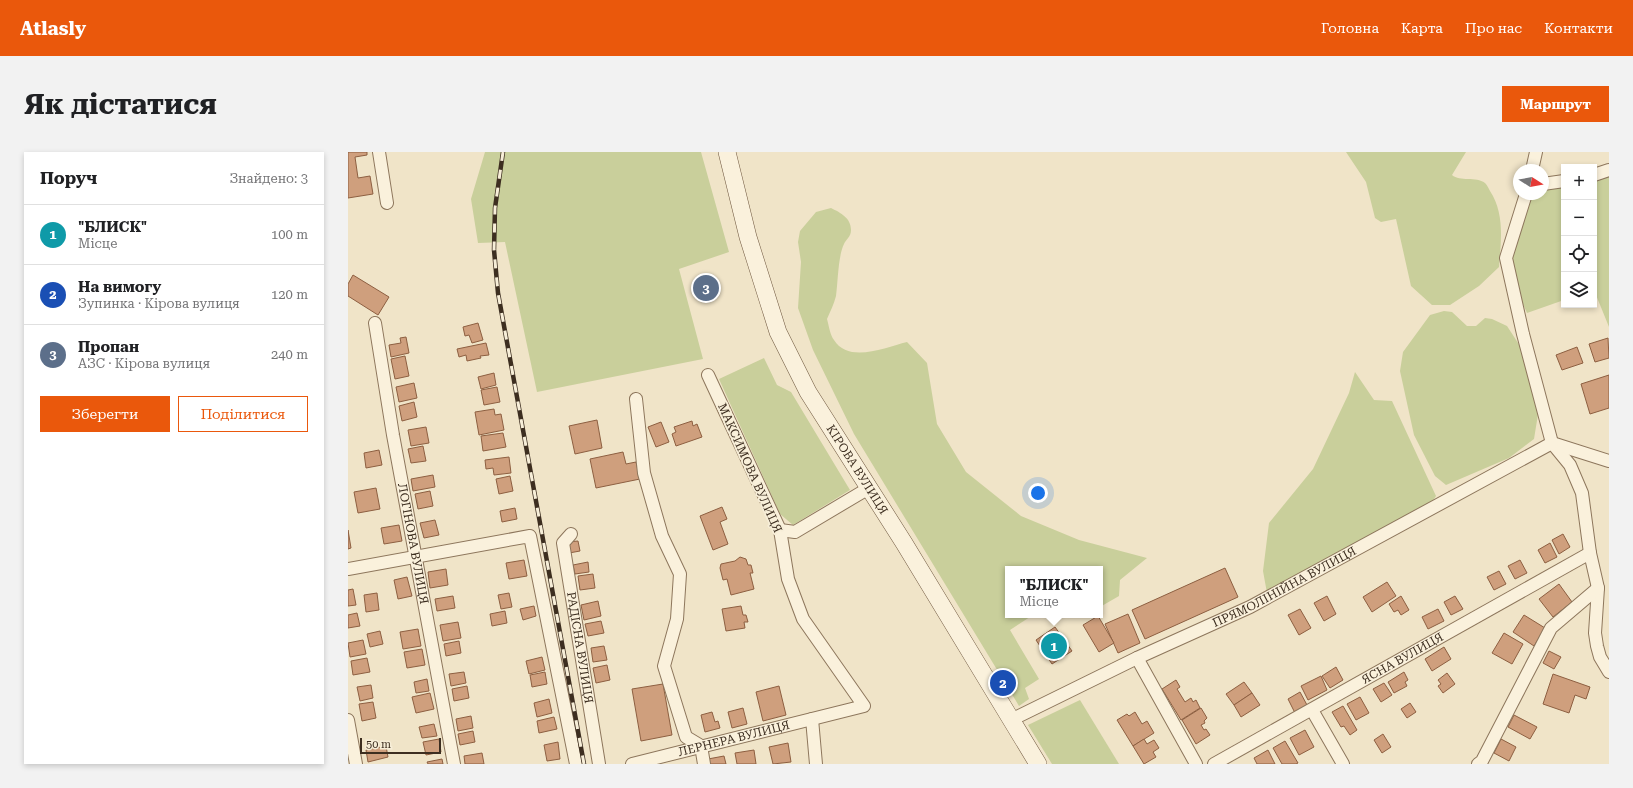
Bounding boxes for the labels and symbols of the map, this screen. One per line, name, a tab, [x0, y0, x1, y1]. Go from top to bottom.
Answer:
north arrow	[1513, 164, 1549, 200]
pin: 3	[693, 273, 719, 303]
street label: МАКСИМОВА ВУЛИЦЯ	[715, 401, 785, 535]
street label: КІРОВА ВУЛИЦЯ	[824, 422, 891, 517]
street label: ЛОГІНОВА ВУЛИЦЯ	[395, 482, 431, 605]
your location	[1028, 483, 1048, 503]
street label: ПРЯМОЛІНІЙНА ВУЛИЦЯ	[1210, 544, 1358, 630]
street label: РАДІСНА ВУЛИЦЯ	[564, 591, 596, 704]
street label: ЯСНА ВУЛИЦЯ	[1359, 630, 1446, 687]
pin: 1	[1041, 631, 1067, 661]
pin: 2	[990, 668, 1016, 698]
street label: ЛЕРНЕРА ВУЛИЦЯ	[677, 718, 791, 759]
scale bar	[360, 736, 441, 755]

